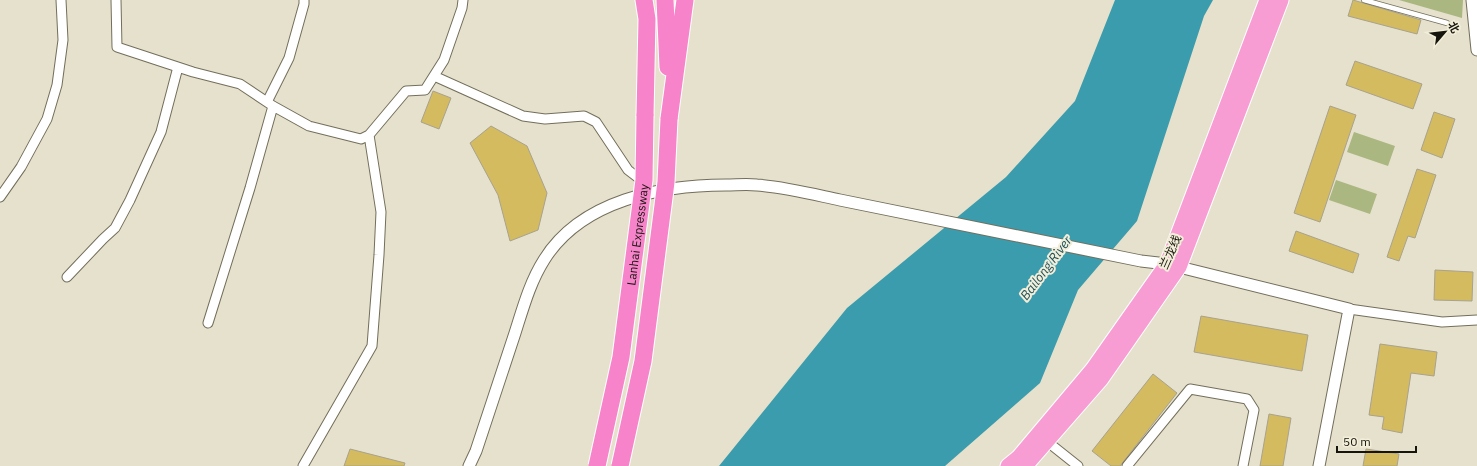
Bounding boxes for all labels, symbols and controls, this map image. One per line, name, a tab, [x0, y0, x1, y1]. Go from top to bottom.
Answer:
north arrow	[1425, 12, 1465, 52]
text: 北	[1445, 19, 1463, 35]
street label: Lanhai Expressway	[623, 183, 651, 286]
water label: Bailong River	[1016, 232, 1076, 303]
street label: 兰龙线	[1156, 232, 1184, 272]
scale bar	[1337, 428, 1416, 454]
text: 50 m	[1343, 434, 1371, 449]

